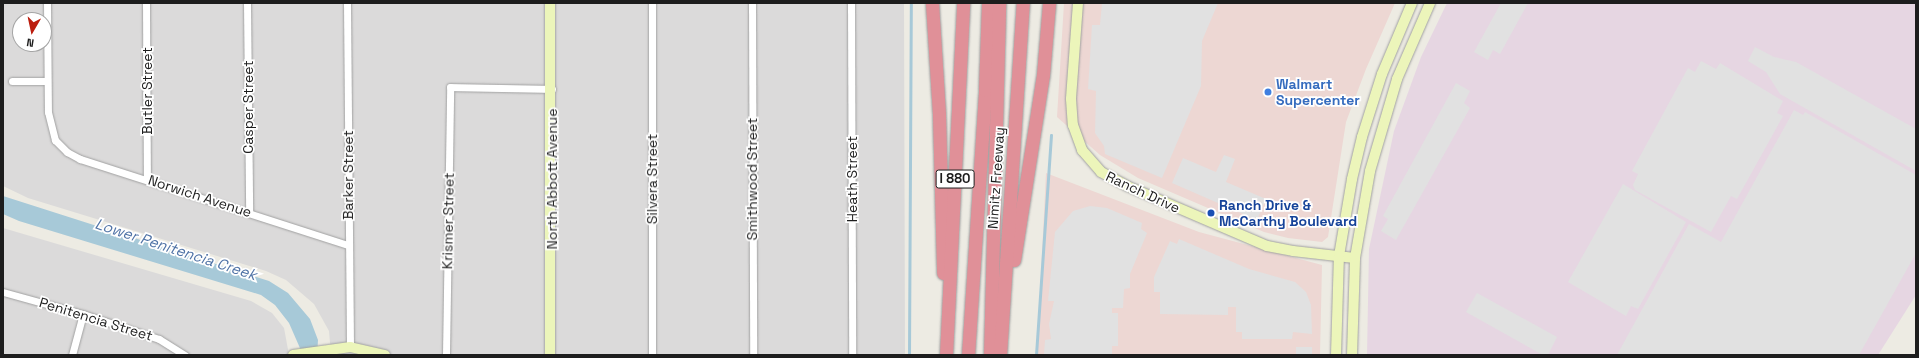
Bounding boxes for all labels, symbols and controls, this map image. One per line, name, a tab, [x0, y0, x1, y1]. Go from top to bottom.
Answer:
north arrow	[12, 12, 52, 52]
text: N	[26, 35, 35, 50]
street label: Butler Street	[139, 47, 155, 135]
street label: Casper Street	[240, 60, 256, 154]
place label: Walmart Supercenter	[1276, 76, 1360, 108]
marker: Walmart Supercenter	[1263, 87, 1273, 97]
street label: North Abbott Avenue	[544, 108, 560, 250]
street label: Smithwood Street	[744, 118, 760, 240]
street label: Nimitz Freeway	[984, 126, 1008, 230]
street label: Barker Street	[340, 130, 356, 220]
street label: Silvera Street	[644, 134, 660, 224]
street label: Heath Street	[844, 136, 860, 222]
road number: I 880	[935, 168, 975, 190]
street label: Ranch Drive	[1103, 168, 1183, 216]
street label: Norwich Avenue	[146, 171, 254, 221]
street label: Krismer Street	[439, 173, 457, 269]
place label: Ranch Drive & McCarthy Boulevard	[1219, 197, 1357, 230]
marker: Ranch Drive & McCarthy Boulevard	[1206, 208, 1216, 218]
water label: Lower Penitencia Creek	[93, 214, 259, 284]
street label: Penitencia Street	[37, 294, 155, 344]

